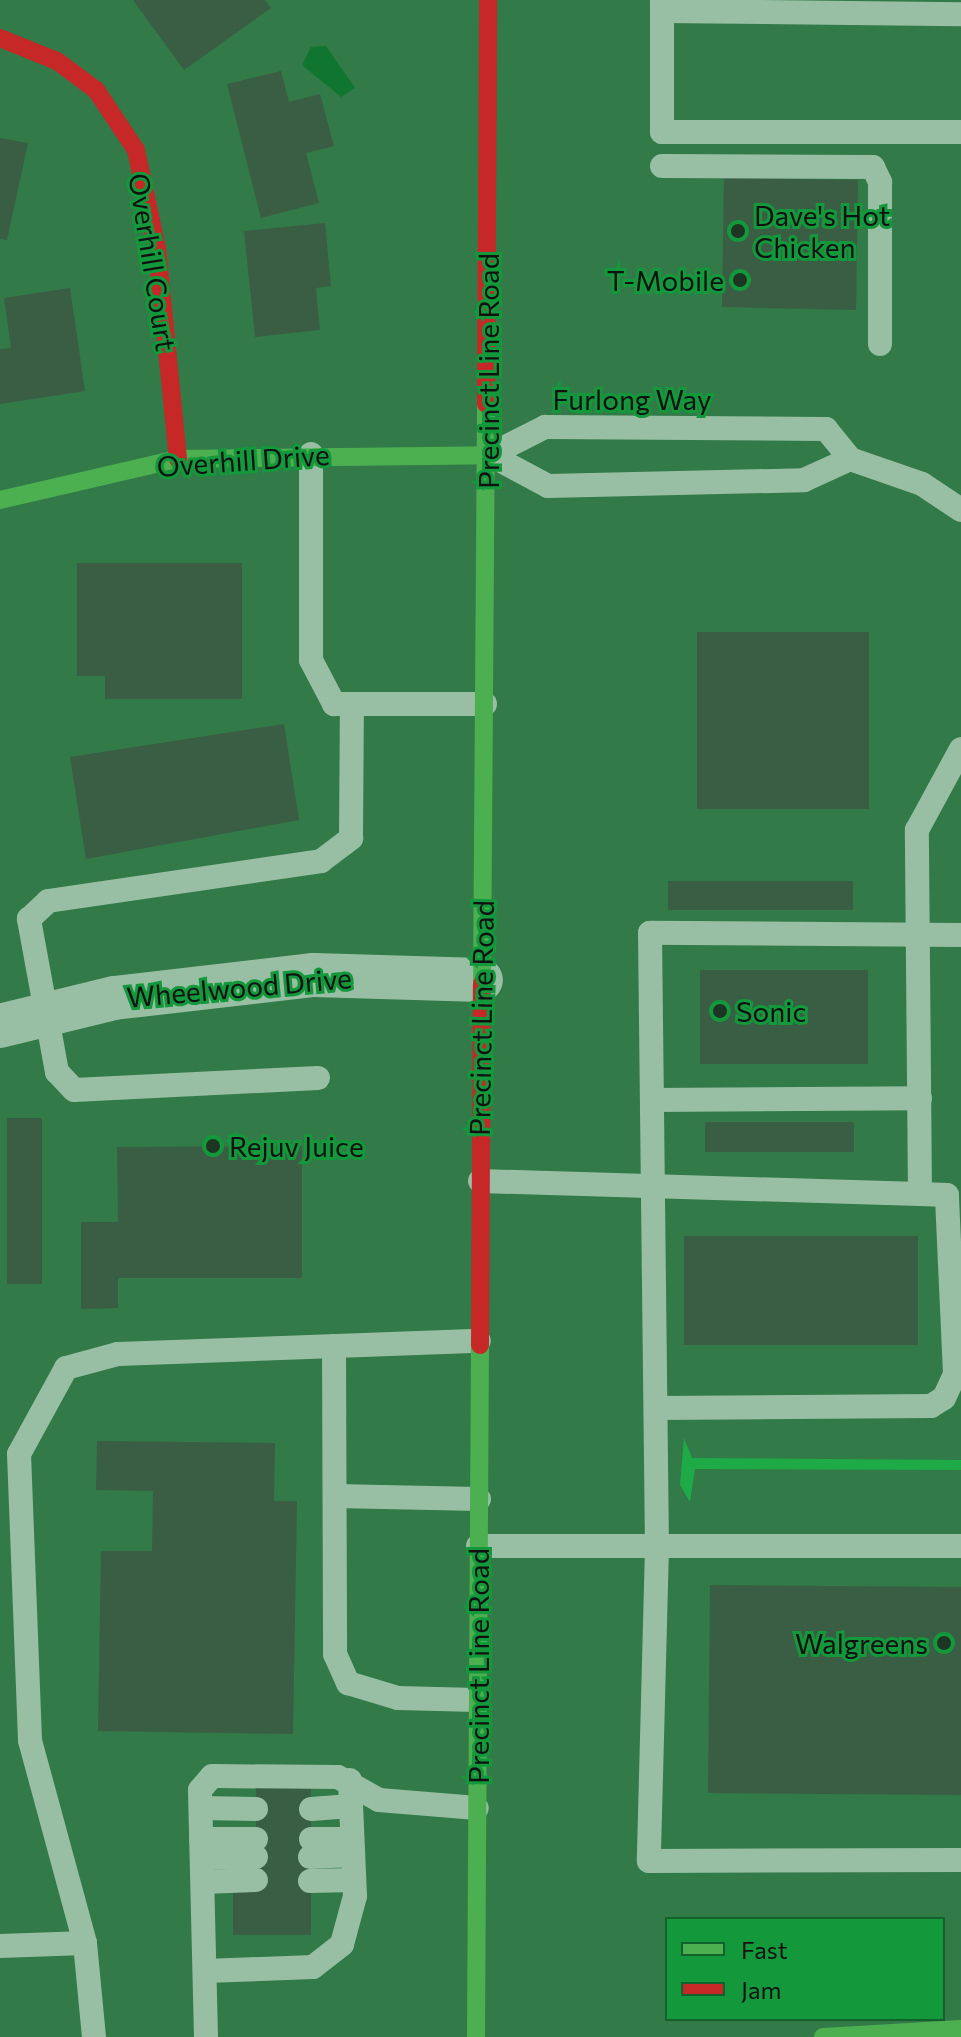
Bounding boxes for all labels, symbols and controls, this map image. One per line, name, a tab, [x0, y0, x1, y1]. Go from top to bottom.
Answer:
street label: Overhill Court	[122, 171, 184, 353]
place label: Dave's Hot Chicken	[754, 198, 890, 264]
marker: Dave's Hot Chicken	[729, 222, 747, 240]
street label: Precinct Line Road	[471, 253, 505, 489]
place label: T-Mobile	[607, 263, 724, 297]
marker: T-Mobile	[731, 271, 749, 289]
street label: Furlong Way	[553, 382, 711, 416]
street label: Overhill Drive	[155, 437, 331, 483]
street label: Precinct Line Road	[462, 900, 500, 1136]
street label: Wheelwood Drive	[125, 960, 353, 1014]
place label: Sonic	[736, 994, 806, 1028]
marker: Sonic	[711, 1002, 729, 1020]
place label: Rejuv Juice	[229, 1129, 364, 1163]
marker: Rejuv Juice	[204, 1137, 222, 1155]
street label: Precinct Line Road	[461, 1548, 495, 1784]
place label: Walgreens	[795, 1626, 928, 1660]
marker: Walgreens	[935, 1634, 953, 1652]
legend	[665, 1917, 945, 2021]
text: Fast	[741, 1935, 788, 1964]
text: Jam	[741, 1975, 781, 2004]

